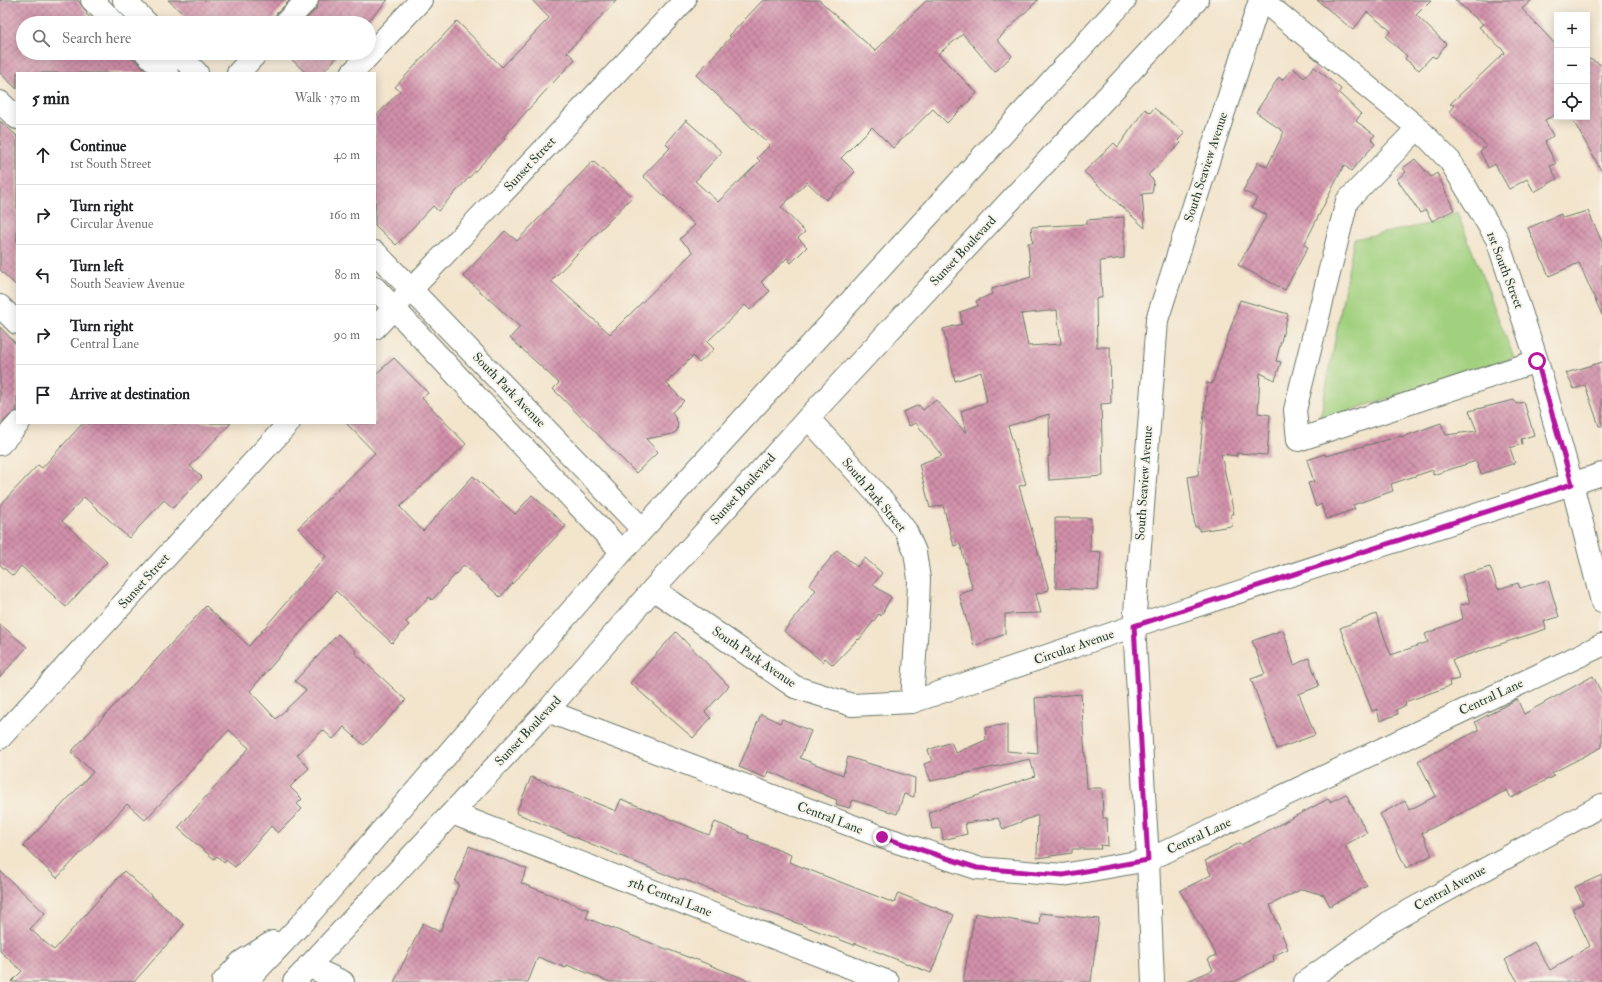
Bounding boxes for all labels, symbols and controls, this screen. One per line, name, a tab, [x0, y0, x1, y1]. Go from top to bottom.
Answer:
map controls	[1554, 12, 1590, 120]
button: +	[1554, 12, 1590, 48]
search box	[16, 16, 376, 60]
icon: search	[30, 27, 52, 49]
text: Search here	[62, 29, 131, 48]
button: −	[1554, 48, 1590, 84]
button: locate	[1554, 84, 1590, 120]
text: 5 min	[32, 88, 70, 109]
text: Walk · 370 m	[295, 90, 360, 106]
street label: South Seaview Avenue	[1181, 110, 1231, 224]
street label: Sunset Street	[501, 133, 559, 195]
text: Continue	[70, 137, 126, 156]
icon: ahead	[32, 144, 54, 166]
text: 40 m	[334, 147, 360, 163]
text: 1st South Street	[70, 156, 151, 172]
text: Turn right	[70, 197, 133, 216]
icon: right	[32, 204, 54, 226]
text: 160 m	[329, 207, 360, 223]
street label: Sunset Boulevard	[927, 212, 1000, 289]
text: Circular Avenue	[70, 216, 154, 232]
street label: 1st South Street	[1483, 229, 1527, 311]
text: Turn left	[70, 257, 124, 276]
icon: left	[32, 264, 54, 286]
text: 80 m	[334, 267, 360, 283]
text: South Seaview Avenue	[70, 276, 185, 292]
text: Turn right	[70, 317, 133, 336]
icon: right	[32, 324, 54, 346]
text: 90 m	[334, 327, 360, 343]
text: Central Lane	[70, 336, 139, 352]
street label: South Park Avenue	[469, 349, 549, 431]
route start	[1528, 352, 1546, 370]
icon: arrive	[32, 384, 54, 406]
text: Arrive at destination	[70, 385, 190, 404]
street label: South Seaview Avenue	[1132, 425, 1156, 541]
street label: Sunset Boulevard	[707, 450, 779, 528]
street label: South Park Street	[838, 455, 910, 535]
street label: Sunset Street	[115, 550, 173, 612]
street label: South Park Avenue	[709, 623, 800, 691]
street label: Circular Avenue	[1032, 626, 1117, 668]
street label: Central Lane	[1456, 675, 1526, 719]
street label: Sunset Boulevard	[492, 692, 565, 769]
street label: Central Lane	[795, 798, 866, 838]
street label: Central Lane	[1164, 814, 1234, 858]
route end	[873, 828, 891, 846]
street label: Central Avenue	[1411, 861, 1489, 914]
street label: 5th Central Lane	[626, 874, 715, 921]

